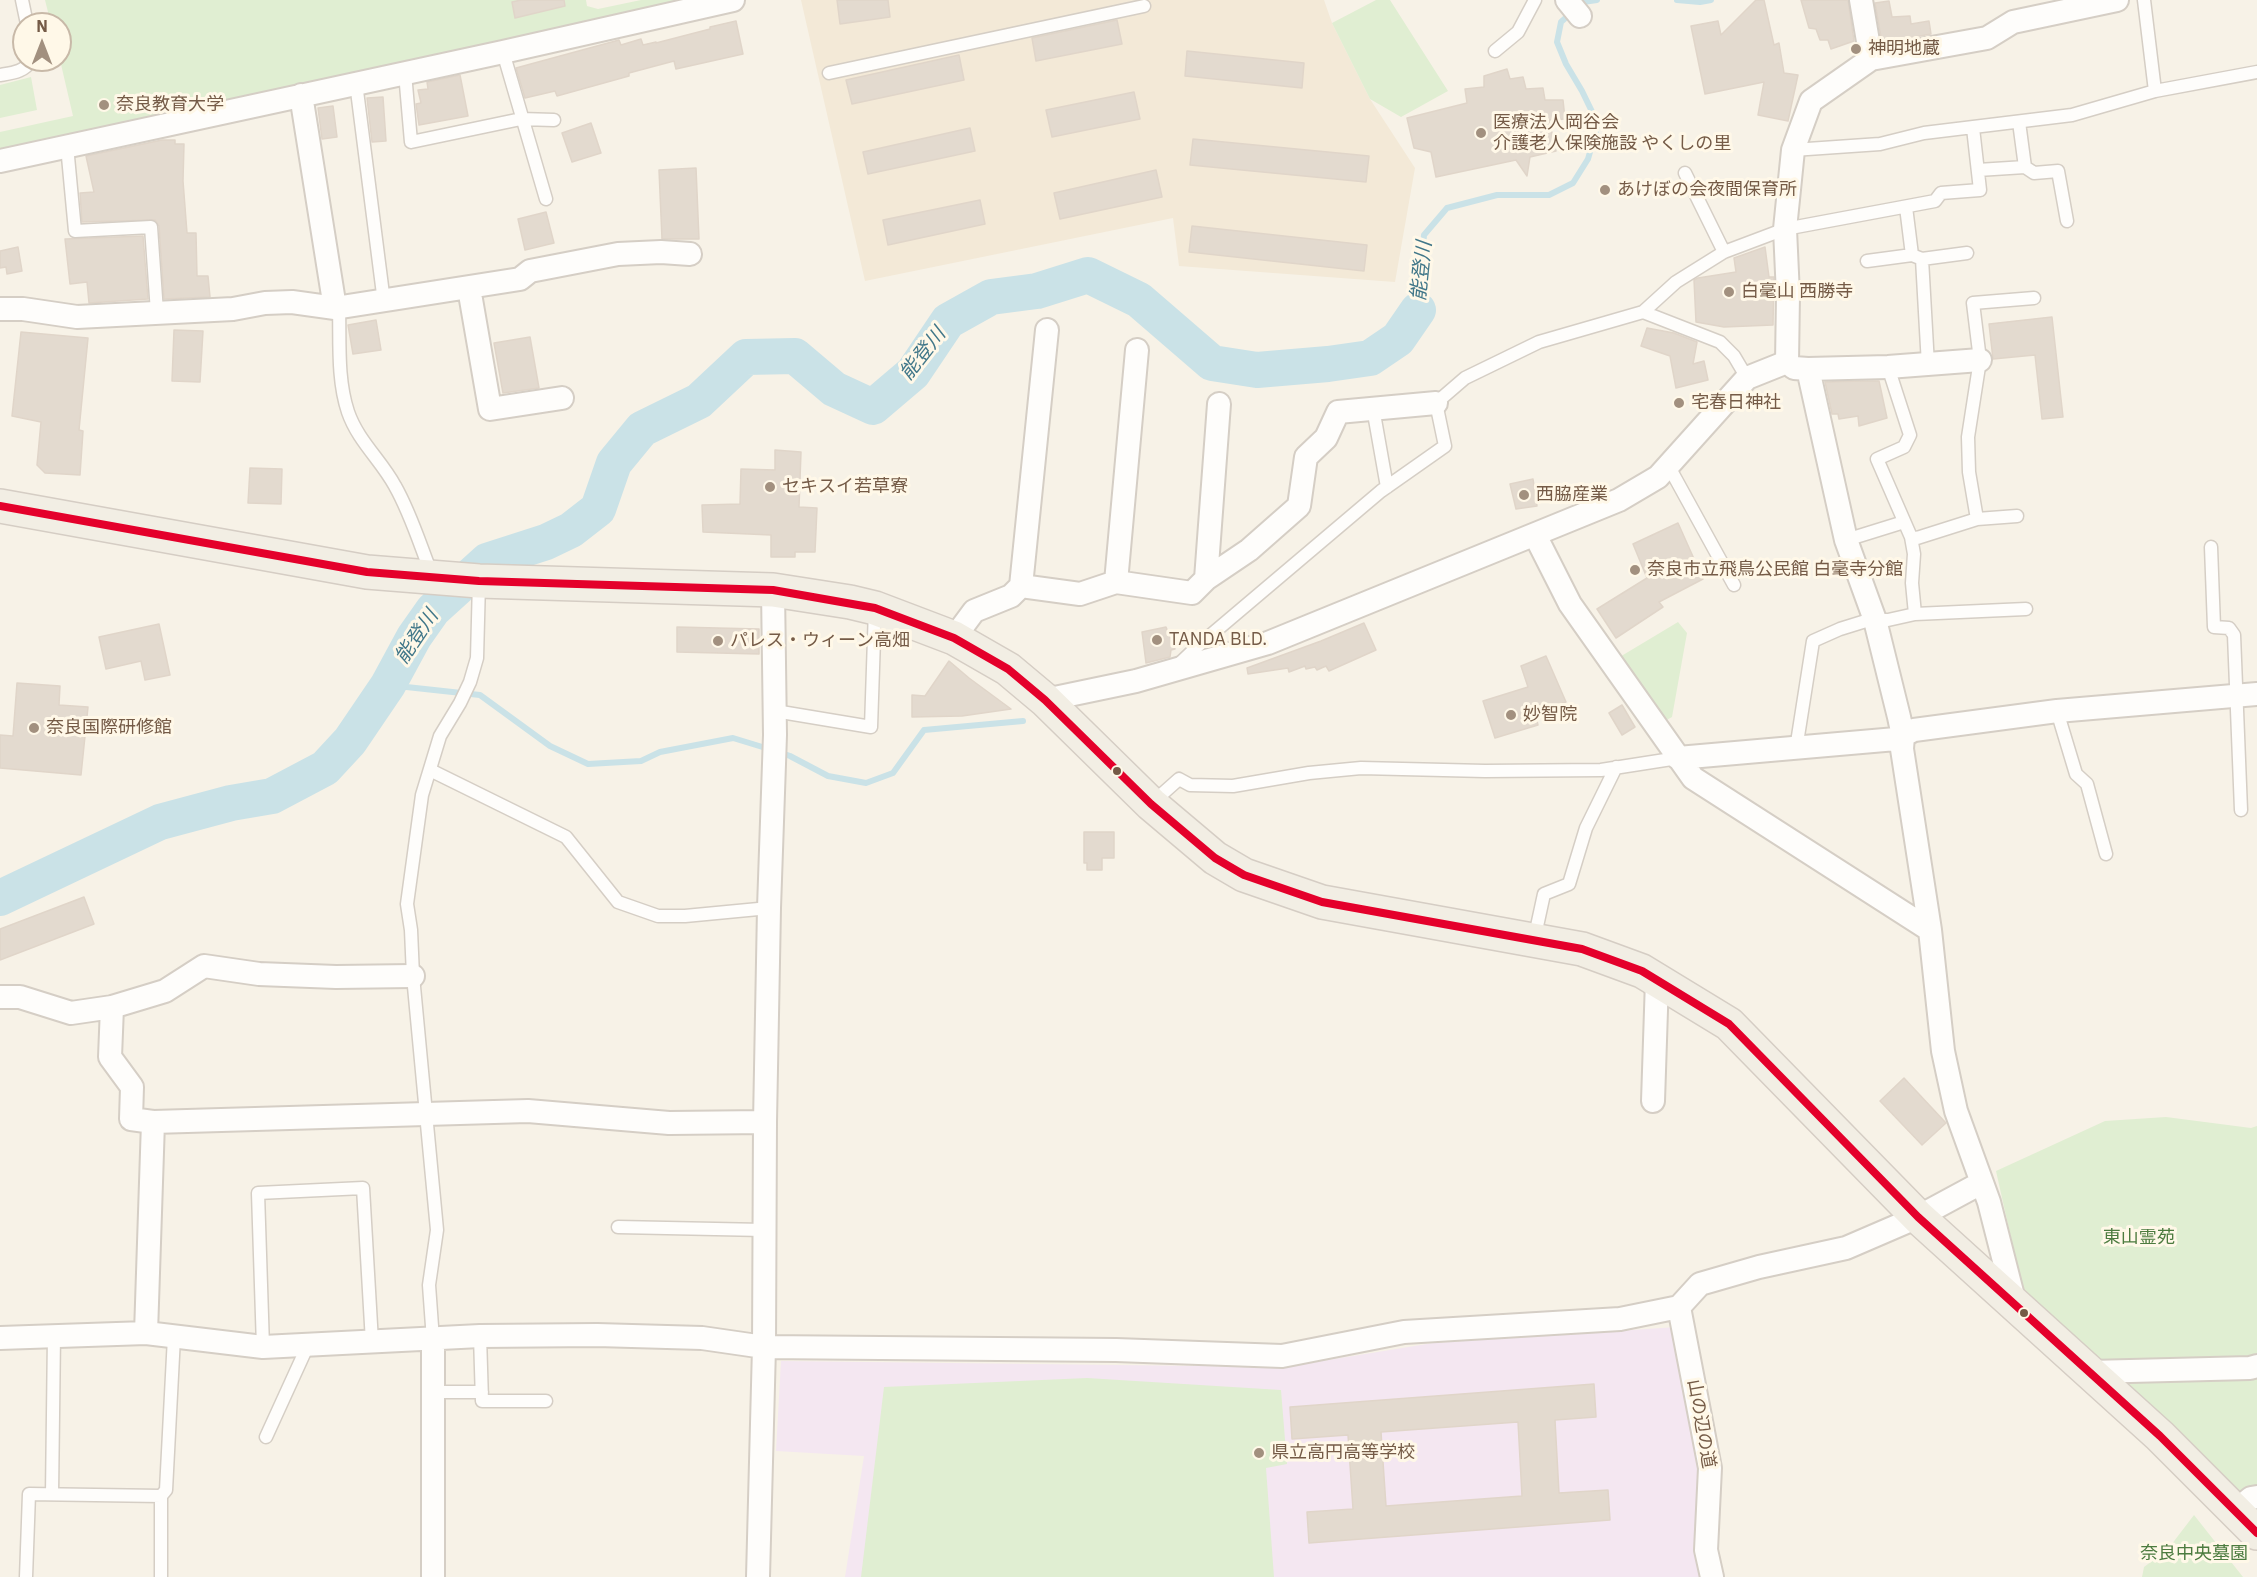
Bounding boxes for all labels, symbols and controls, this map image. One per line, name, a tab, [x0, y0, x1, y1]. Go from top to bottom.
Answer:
north arrow	[12, 12, 72, 72]
text: N	[36, 16, 48, 36]
place label: 神明地蔵	[1868, 38, 1940, 60]
marker: 神明地蔵	[1849, 42, 1863, 56]
place label: 奈良教育大学	[116, 94, 224, 116]
marker: 奈良教育大学	[97, 98, 111, 112]
place label: 医療法人岡谷会 介護老人保険施設 やくしの里	[1493, 112, 1731, 154]
marker: 医療法人岡谷会 介護老人保険施設 やくしの里	[1474, 126, 1488, 140]
place label: あけぼの会夜間保育所	[1617, 179, 1797, 201]
marker: あけぼの会夜間保育所	[1598, 183, 1612, 197]
water label: 能登川	[1407, 240, 1437, 302]
place label: 白毫山 西勝寺	[1741, 281, 1853, 303]
marker: 白毫山 西勝寺	[1722, 285, 1736, 299]
water label: 能登川	[895, 323, 951, 385]
place label: 宅春日神社	[1691, 392, 1781, 414]
marker: 宅春日神社	[1672, 396, 1686, 410]
place label: セキスイ若草寮	[782, 476, 908, 498]
marker: セキスイ若草寮	[763, 480, 777, 494]
place label: 西脇産業	[1536, 484, 1608, 506]
marker: 西脇産業	[1517, 488, 1531, 502]
place label: 奈良市立飛鳥公民館 白毫寺分館	[1647, 559, 1903, 581]
marker: 奈良市立飛鳥公民館 白毫寺分館	[1628, 563, 1642, 577]
water label: 能登川	[390, 605, 444, 669]
place label: TANDA BLD.	[1169, 629, 1267, 651]
place label: パレス・ウィーン高畑	[730, 630, 910, 652]
marker: TANDA BLD.	[1150, 633, 1164, 647]
marker: パレス・ウィーン高畑	[711, 634, 725, 648]
place label: 妙智院	[1523, 704, 1577, 726]
marker: 妙智院	[1504, 708, 1518, 722]
place label: 奈良国際研修館	[46, 717, 172, 739]
marker: 奈良国際研修館	[27, 721, 41, 735]
unlabelled marker	[1111, 765, 1123, 777]
park label: 東山霊苑	[2103, 1227, 2175, 1249]
unlabelled marker	[2018, 1307, 2030, 1319]
street label: 山の辺の道	[1683, 1378, 1719, 1470]
place label: 県立高円高等学校	[1271, 1442, 1415, 1464]
marker: 県立高円高等学校	[1252, 1446, 1266, 1460]
park label: 奈良中央墓園	[2140, 1543, 2248, 1565]

